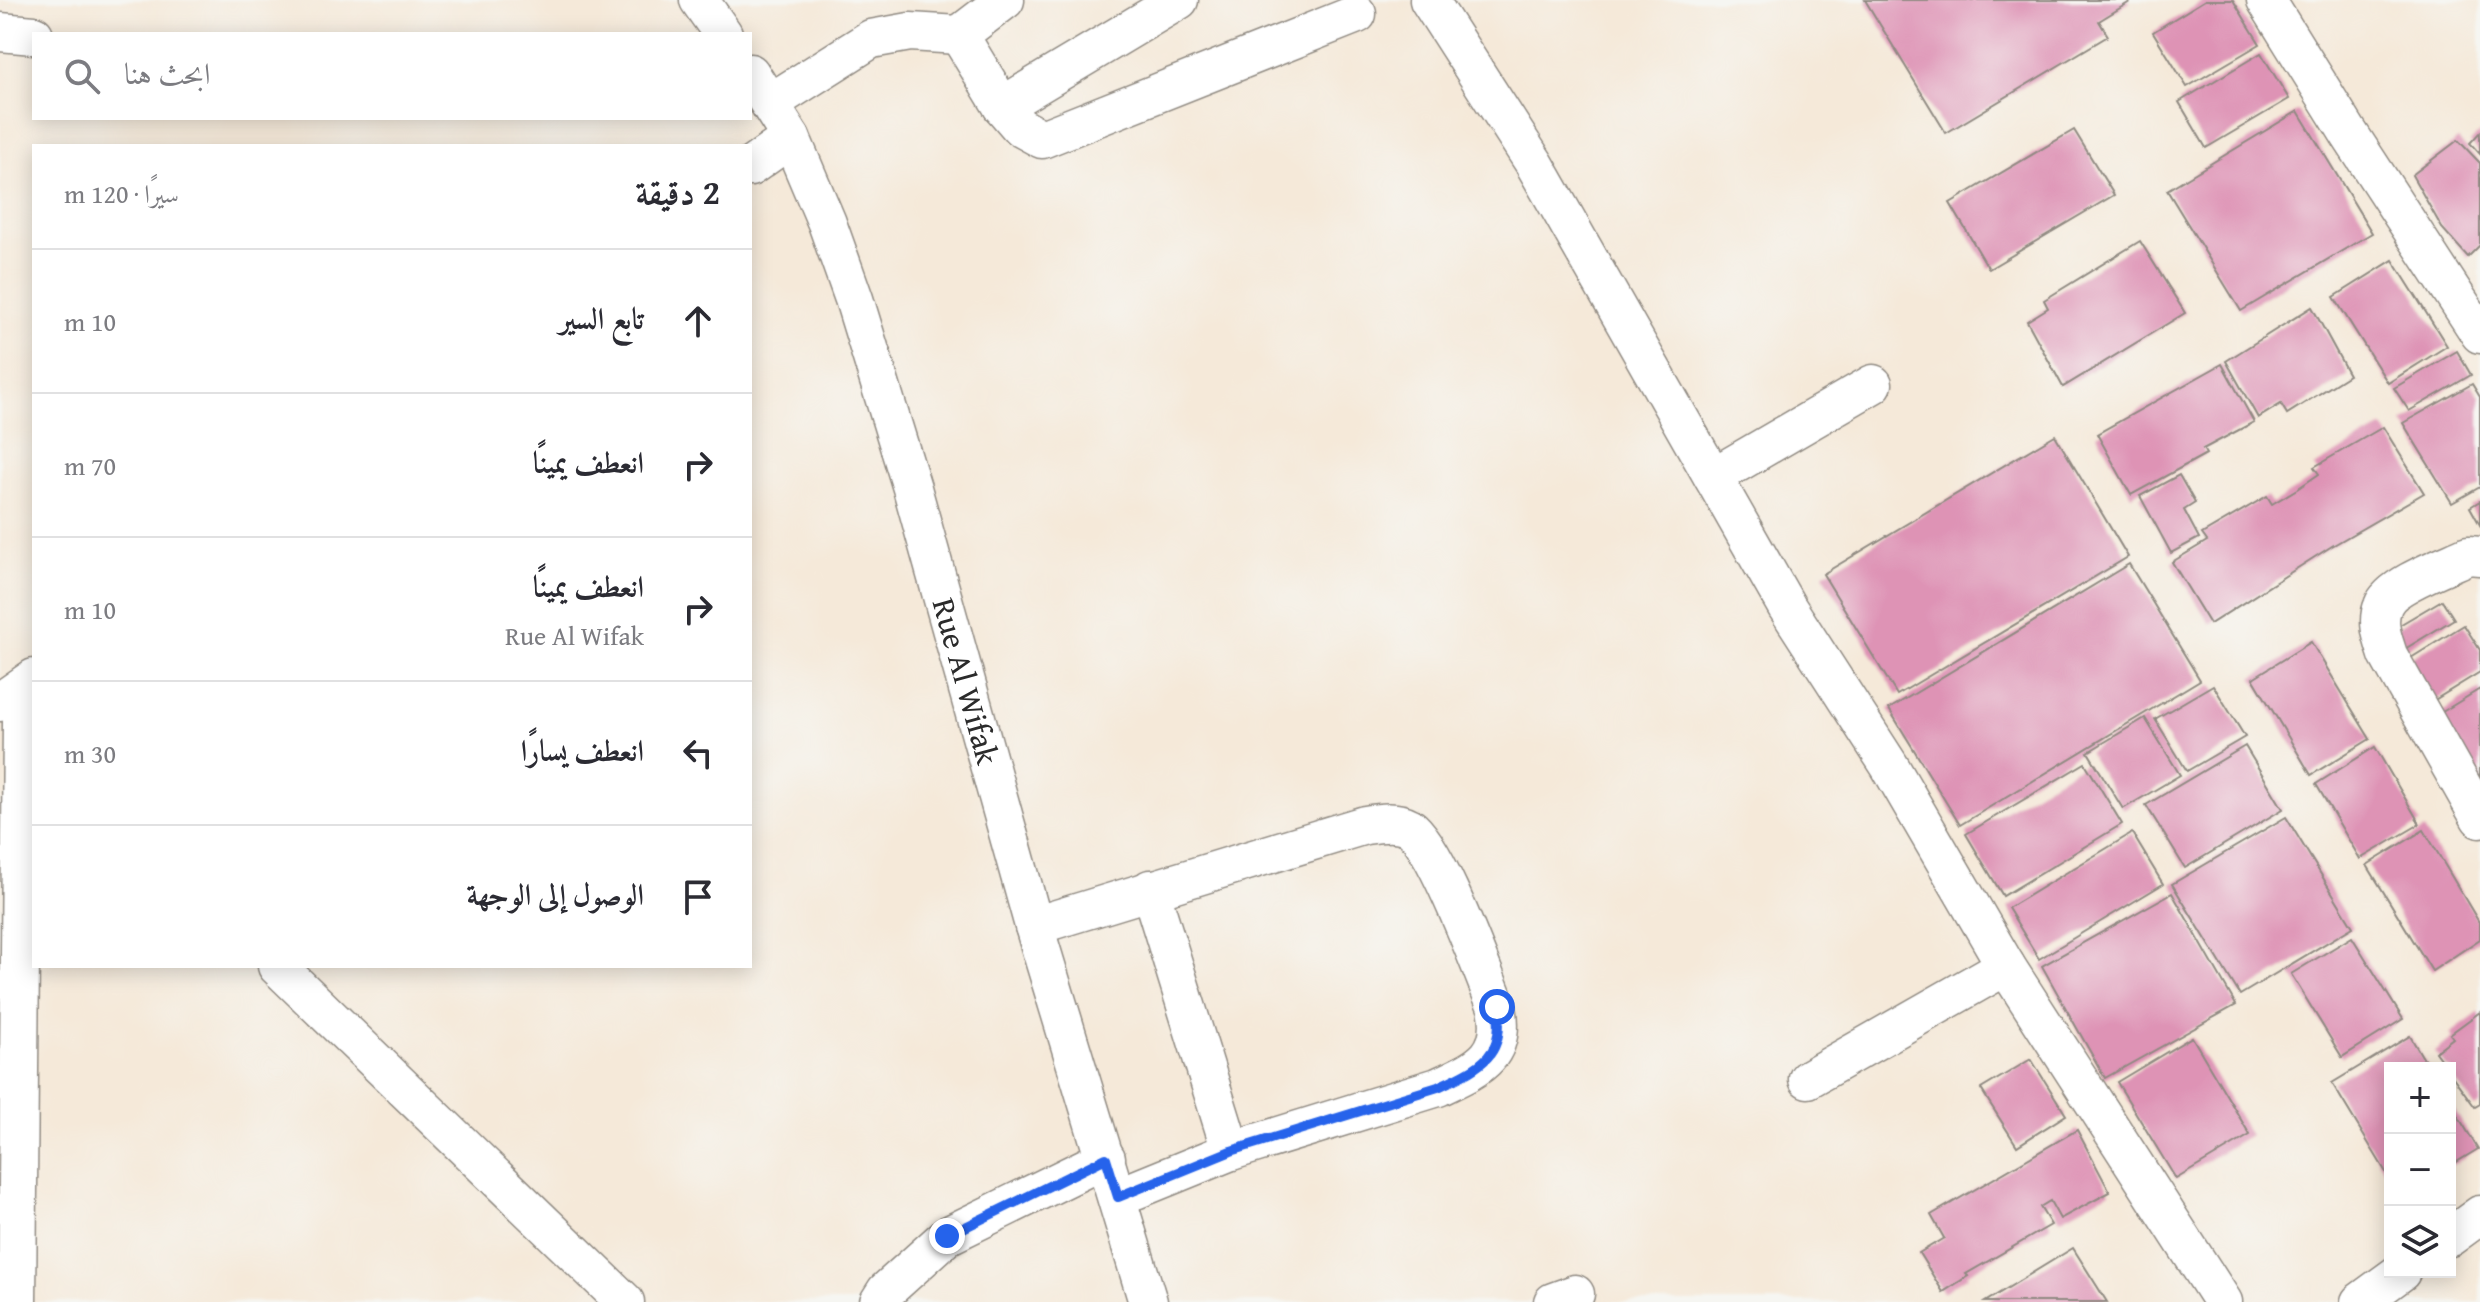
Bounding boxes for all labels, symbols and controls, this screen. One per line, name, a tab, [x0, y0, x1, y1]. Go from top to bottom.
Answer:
search box	[32, 32, 752, 120]
text: ابحث هنا	[124, 51, 211, 95]
icon: search	[60, 54, 104, 98]
text: 2 دقيقة	[636, 167, 720, 216]
text: سيرًا · 120 m	[64, 174, 179, 213]
text: تابع السير	[559, 296, 644, 340]
icon: ahead	[676, 299, 720, 343]
text: 10 m	[64, 302, 116, 341]
text: انعطف يمينًا	[533, 440, 644, 484]
icon: right	[676, 443, 720, 487]
text: 70 m	[64, 446, 116, 485]
text: انعطف يمينًا	[533, 564, 644, 608]
icon: right	[676, 587, 720, 631]
text: 10 m	[64, 590, 116, 629]
street label: Rue Al Wifak	[921, 592, 1012, 770]
text: Rue Al Wifak	[505, 616, 644, 655]
text: انعطف يسارًا	[521, 728, 644, 772]
icon: left	[676, 731, 720, 775]
text: 30 m	[64, 734, 116, 773]
text: الوصول إلى الوجهة	[466, 872, 644, 916]
icon: arrive	[676, 875, 720, 919]
route start	[1479, 989, 1515, 1025]
map controls	[2384, 1062, 2456, 1278]
button: +	[2384, 1062, 2456, 1134]
button: −	[2384, 1134, 2456, 1206]
button: layers	[2384, 1206, 2456, 1278]
route end	[929, 1218, 965, 1254]

